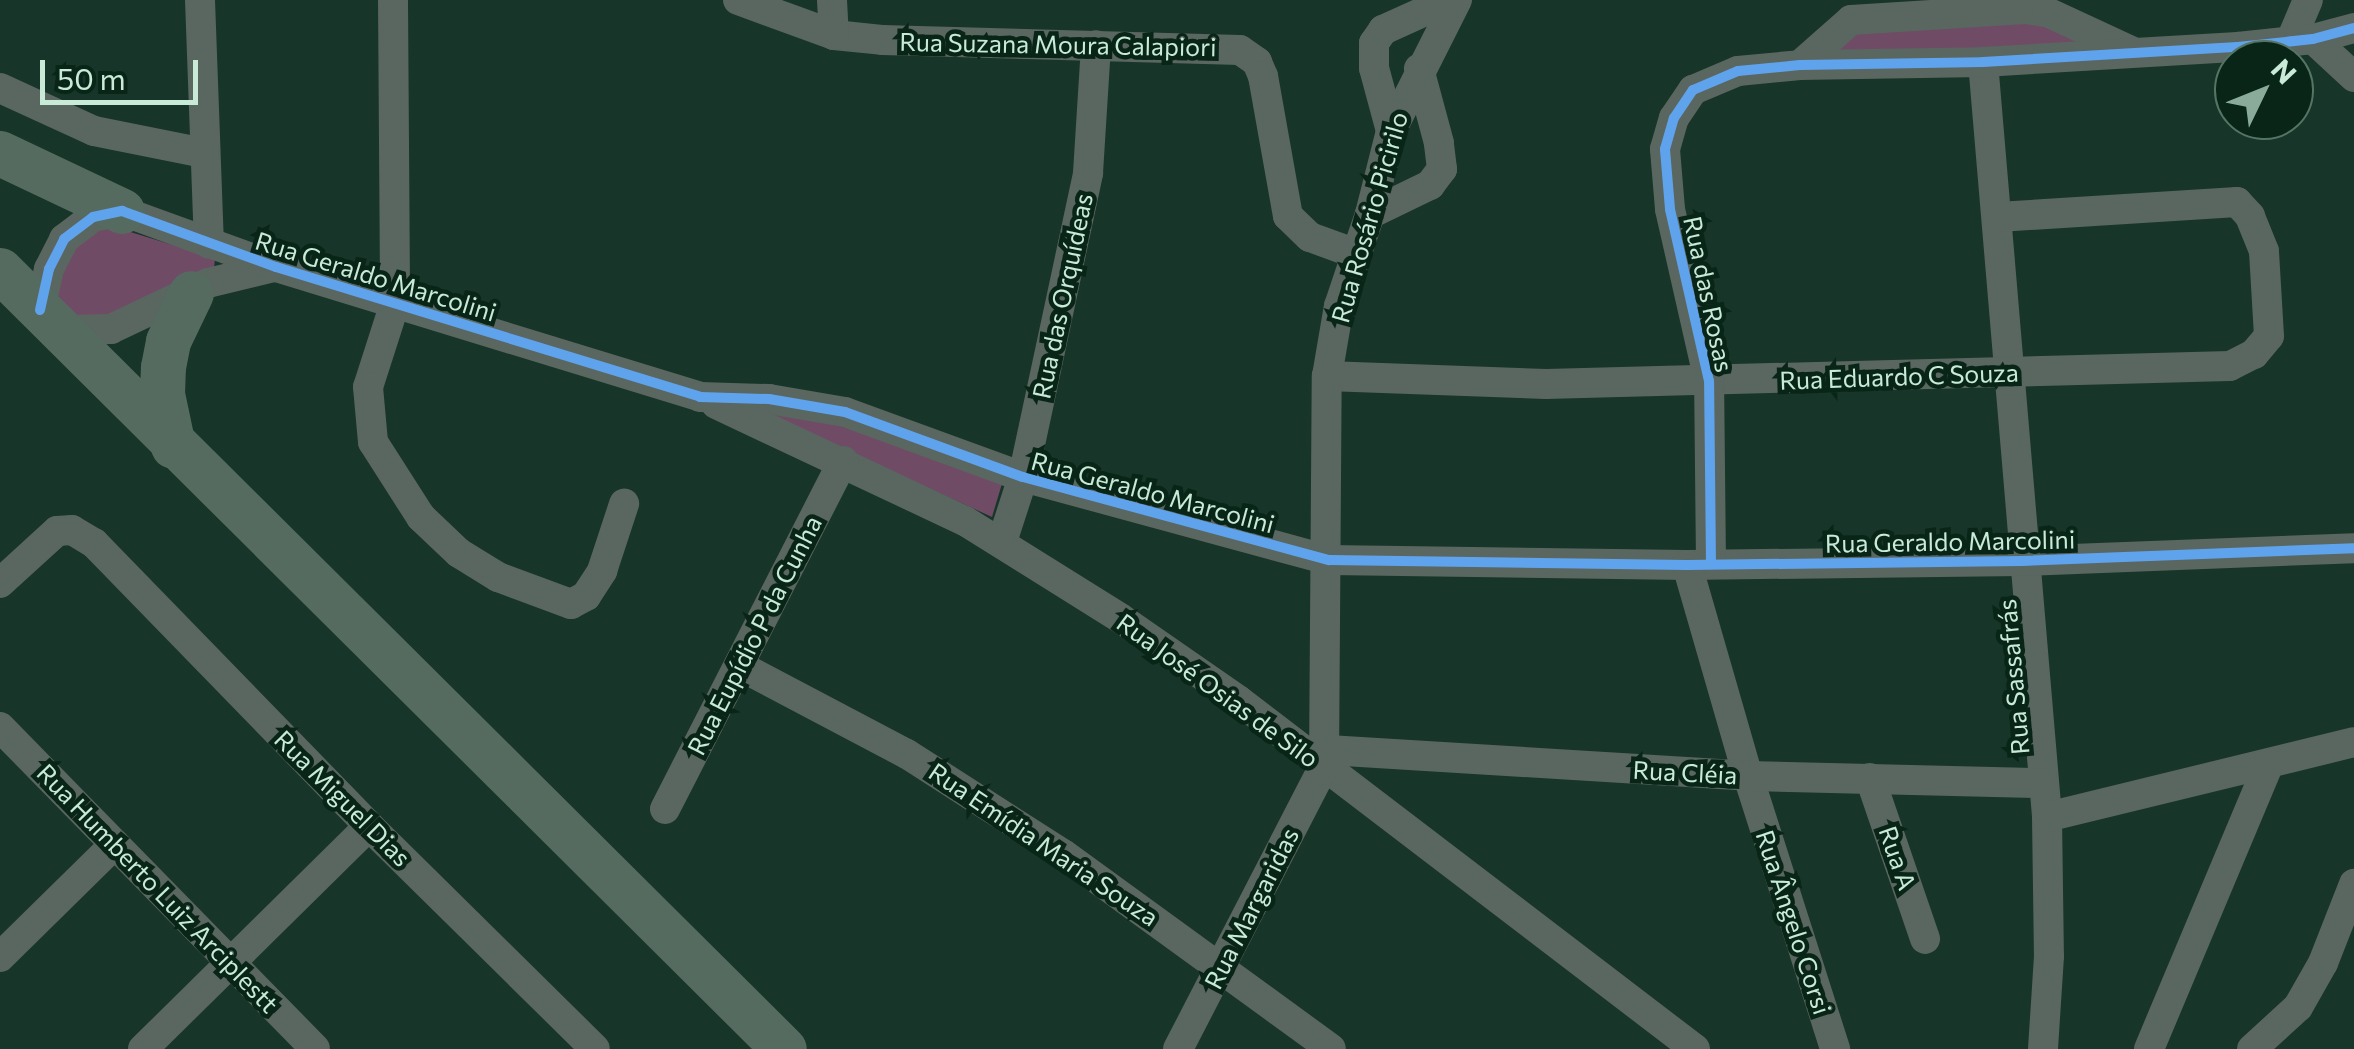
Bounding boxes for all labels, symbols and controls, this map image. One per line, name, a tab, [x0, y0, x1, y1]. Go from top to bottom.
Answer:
street label: Rua Suzana Moura Calapiori	[899, 26, 1217, 62]
scale bar	[45, 40, 202, 102]
north arrow	[2214, 40, 2314, 140]
text: N	[2265, 52, 2304, 90]
text: 50 m	[57, 59, 126, 96]
street label: Rua Rosário Picirilo	[1325, 108, 1413, 326]
street label: Rua das Orquídeas	[1026, 191, 1098, 401]
street label: Rua das Rosas	[1678, 213, 1740, 375]
street label: Rua Geraldo Marcolini	[252, 225, 500, 327]
street label: Rua Eduardo C Souza	[1779, 357, 2019, 395]
street label: Rua Geraldo Marcolini	[1028, 445, 1278, 539]
street label: Rua Eupídio P da Cunha	[681, 510, 827, 760]
street label: Rua Geraldo Marcolini	[1825, 524, 2075, 558]
street label: Rua Sassafrás	[1991, 598, 2035, 756]
street label: Rua José Osias de Silo	[1111, 607, 1325, 773]
street label: Rua Miguel Dias	[269, 724, 417, 872]
street label: Rua Cléia	[1632, 754, 1738, 790]
street label: Rua Emídia Maria Souza	[924, 756, 1164, 932]
street label: Rua Humberto Luiz Arciplestt	[31, 757, 285, 1019]
street label: Rua Margaridas	[1197, 822, 1305, 994]
street label: Rua A	[1873, 822, 1923, 894]
street label: Rua Ângelo Corsi	[1750, 826, 1838, 1018]

